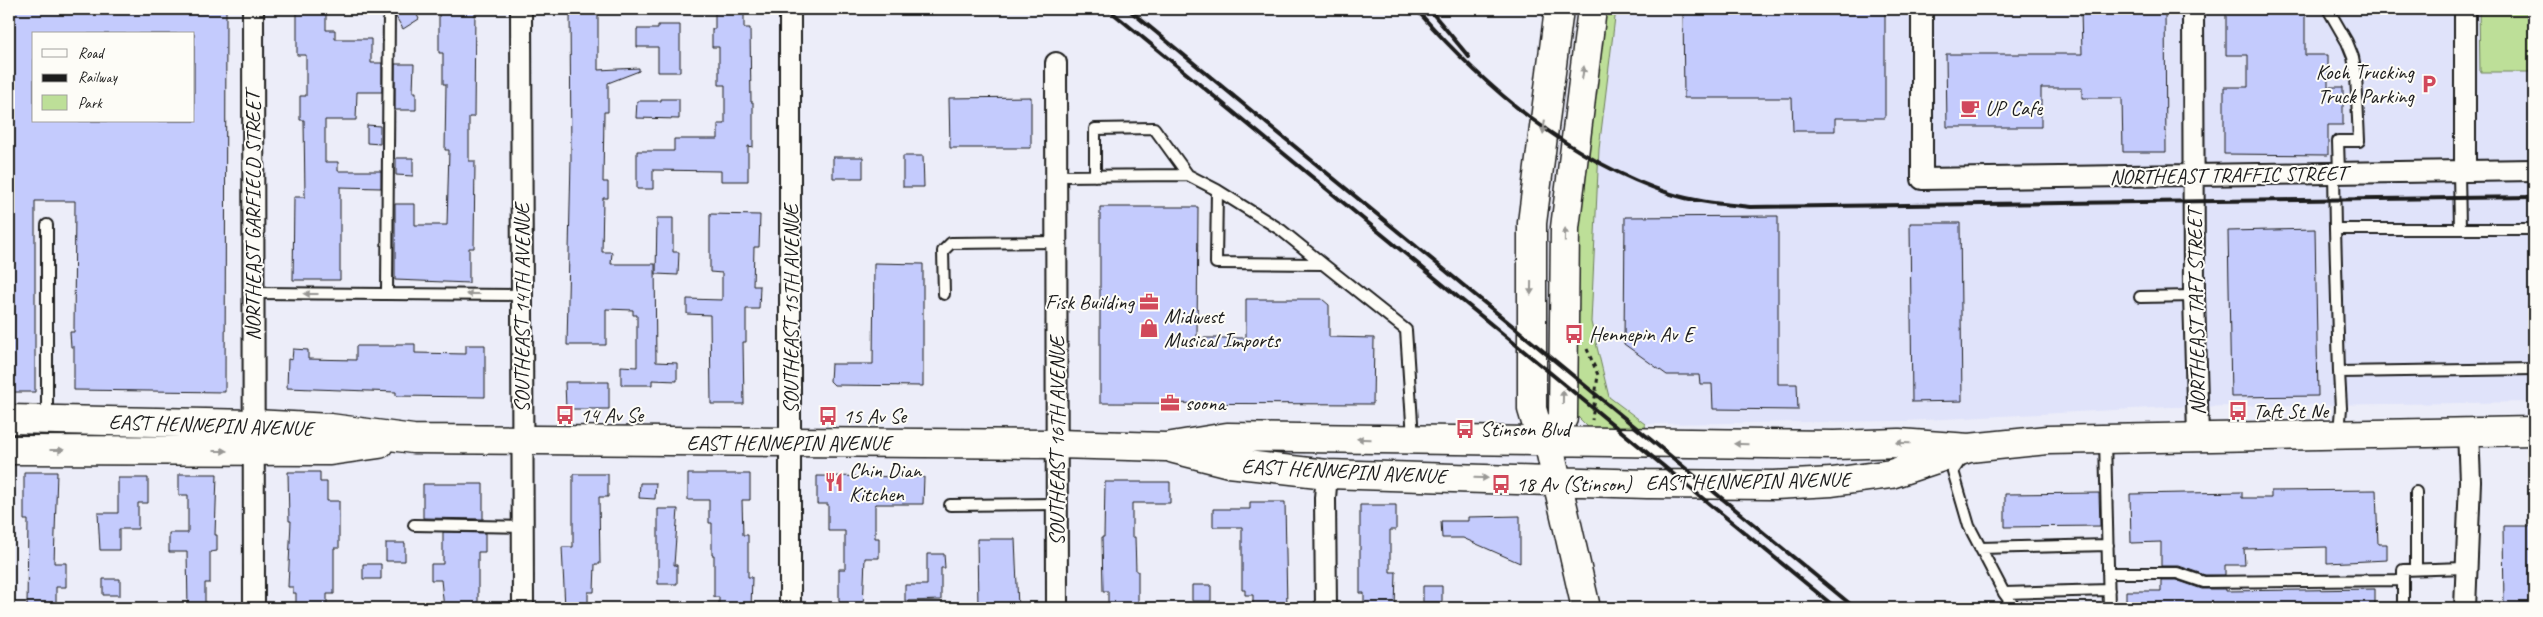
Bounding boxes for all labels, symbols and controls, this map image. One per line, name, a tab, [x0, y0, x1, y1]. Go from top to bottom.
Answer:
legend	[32, 32, 195, 122]
text: Road	[78, 44, 105, 63]
place label: Koch Trucking Truck Parking	[2316, 59, 2416, 109]
one-way arrow	[1580, 65, 1588, 81]
text: Railway	[78, 68, 119, 87]
parking icon: Koch Trucking Truck Parking	[2418, 73, 2440, 95]
street label: NORTHEAST GARFIELD STREET	[240, 86, 266, 341]
text: Park	[78, 94, 103, 113]
place label: UP Cafe	[1985, 95, 2043, 121]
cafe icon: UP Cafe	[1959, 97, 1981, 119]
one-way arrow	[1540, 119, 1548, 135]
street label: NORTHEAST TRAFFIC STREET	[2109, 160, 2352, 190]
street label: SOUTHEAST 14TH AVENUE	[509, 200, 535, 413]
street label: SOUTHEAST 15TH AVENUE	[778, 201, 804, 414]
street label: NORTHEAST TAFT STREET	[2181, 204, 2211, 415]
one-way arrow	[1561, 226, 1569, 242]
one-way arrow	[1527, 281, 1535, 297]
place label: Fisk Building	[1045, 289, 1136, 315]
one-way arrow	[303, 290, 319, 298]
one-way arrow	[465, 290, 481, 298]
office icon: Fisk Building	[1138, 291, 1160, 313]
place label: Midwest Musical Imports	[1164, 303, 1281, 353]
shop icon: Midwest Musical Imports	[1138, 317, 1160, 339]
place label: Hennepin Av E	[1589, 321, 1696, 347]
bus stop icon: Hennepin Av E	[1563, 323, 1585, 345]
street label: SOUTHEAST 16TH AVENUE	[1044, 333, 1070, 546]
one-way arrow	[1560, 389, 1568, 405]
place label: soona	[1185, 390, 1227, 416]
office icon: soona	[1159, 392, 1181, 414]
place label: Taft St Ne	[2253, 398, 2330, 424]
bus stop icon: Taft St Ne	[2227, 400, 2249, 422]
place label: 14 Av Se	[580, 402, 645, 428]
place label: 15 Av Se	[843, 403, 908, 429]
bus stop icon: 14 Av Se	[554, 404, 576, 426]
bus stop icon: 15 Av Se	[817, 405, 839, 427]
street label: EAST HENNEPIN AVENUE	[108, 408, 316, 442]
place label: Stinson Blvd	[1480, 416, 1574, 442]
bus stop icon: Stinson Blvd	[1454, 418, 1476, 440]
street label: EAST HENNEPIN AVENUE	[687, 430, 894, 456]
one-way arrow	[1356, 435, 1372, 443]
one-way arrow	[1895, 439, 1911, 447]
one-way arrow	[1732, 440, 1748, 448]
one-way arrow	[50, 446, 66, 454]
one-way arrow	[212, 447, 228, 455]
street label: EAST HENNEPIN AVENUE	[1241, 453, 1449, 489]
place label: Chin Dian Kitchen	[849, 457, 923, 507]
street label: EAST HENNEPIN AVENUE	[1645, 466, 1853, 496]
restaurant icon: Chin Dian Kitchen	[823, 471, 845, 493]
place label: 18 Av (Stinson)	[1516, 471, 1632, 497]
bus stop icon: 18 Av (Stinson)	[1490, 473, 1512, 495]
one-way arrow	[1473, 474, 1489, 482]

